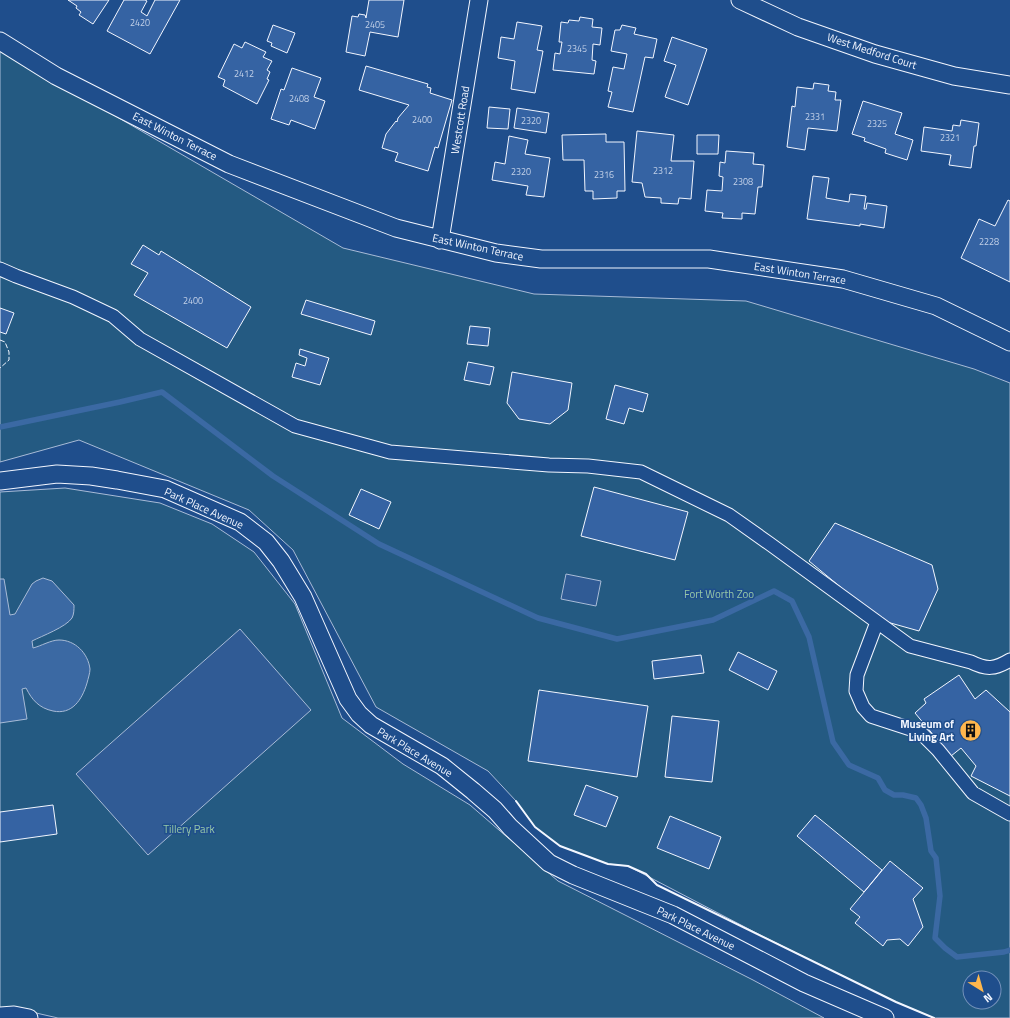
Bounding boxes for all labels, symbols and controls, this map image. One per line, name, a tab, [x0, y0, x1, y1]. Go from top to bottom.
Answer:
house number: 2420	[130, 16, 150, 29]
house number: 2405	[365, 18, 385, 31]
street label: West Medford Court	[825, 29, 919, 73]
house number: 2345	[567, 42, 587, 55]
house number: 2412	[234, 67, 254, 80]
street label: Westcott Road	[447, 85, 473, 155]
house number: 2408	[289, 92, 309, 105]
street label: East Winton Terrace	[130, 108, 220, 164]
house number: 2331	[805, 110, 825, 123]
house number: 2400	[412, 113, 432, 126]
house number: 2320	[521, 114, 541, 127]
house number: 2325	[867, 117, 887, 130]
house number: 2321	[940, 131, 960, 144]
house number: 2312	[653, 164, 673, 177]
house number: 2320	[511, 165, 531, 178]
house number: 2316	[594, 168, 614, 181]
house number: 2308	[733, 175, 753, 188]
street label: East Winton Terrace	[431, 230, 525, 265]
house number: 2228	[979, 235, 999, 248]
street label: East Winton Terrace	[753, 258, 847, 288]
house number: 2400	[183, 294, 203, 307]
street label: Park Place Avenue	[162, 483, 247, 533]
park label: Fort Worth Zoo	[684, 586, 754, 602]
place label: Museum of Living Art	[900, 716, 954, 745]
building icon: Museum of Living Art	[957, 717, 983, 743]
street label: Park Place Avenue	[374, 723, 456, 781]
park label: Tillery Park	[163, 821, 215, 837]
street label: Park Place Avenue	[654, 902, 738, 954]
north arrow	[962, 970, 1002, 1010]
text: N	[980, 989, 996, 1007]

